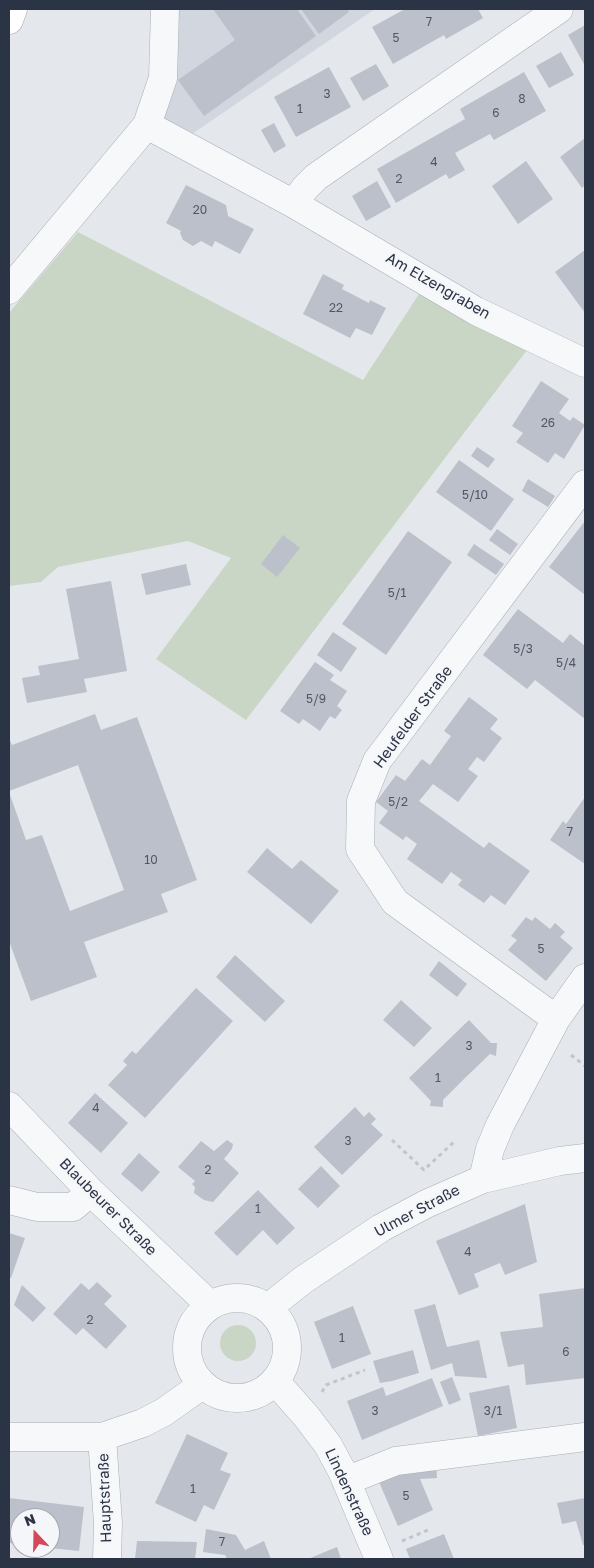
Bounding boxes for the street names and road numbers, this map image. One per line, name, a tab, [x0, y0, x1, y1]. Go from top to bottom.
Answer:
street label: Am Elzengraben	[383, 249, 493, 323]
street label: Heufelder Straße	[370, 662, 456, 772]
street label: Blaubeurer Straße	[56, 1155, 160, 1259]
street label: Ulmer Straße	[371, 1181, 463, 1241]
street label: Lindenstraße	[321, 1445, 377, 1539]
street label: Hauptstraße	[94, 1453, 116, 1543]

